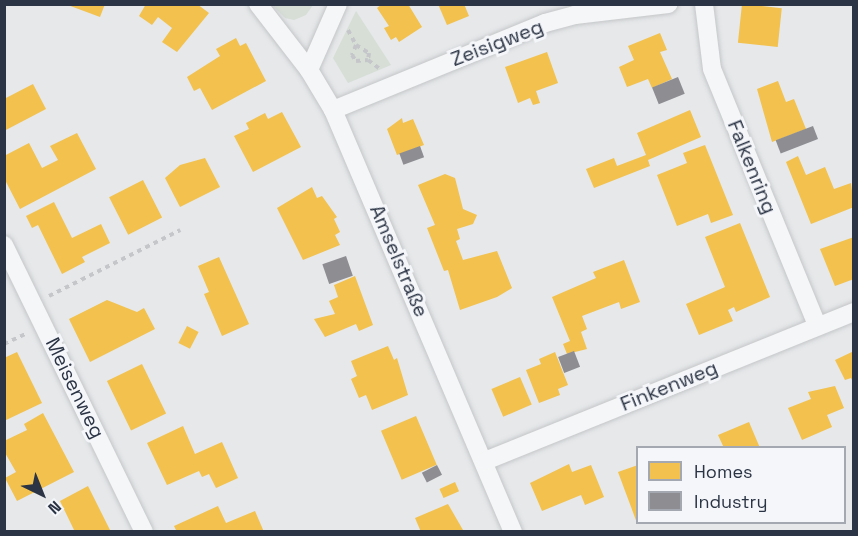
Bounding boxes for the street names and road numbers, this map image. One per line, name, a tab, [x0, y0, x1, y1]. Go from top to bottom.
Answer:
street label: Zeisigweg	[448, 14, 546, 72]
street label: Falkenring	[722, 117, 782, 217]
street label: Amselstraße	[365, 201, 433, 321]
street label: Meisenweg	[40, 334, 110, 442]
street label: Finkenweg	[617, 356, 721, 416]

